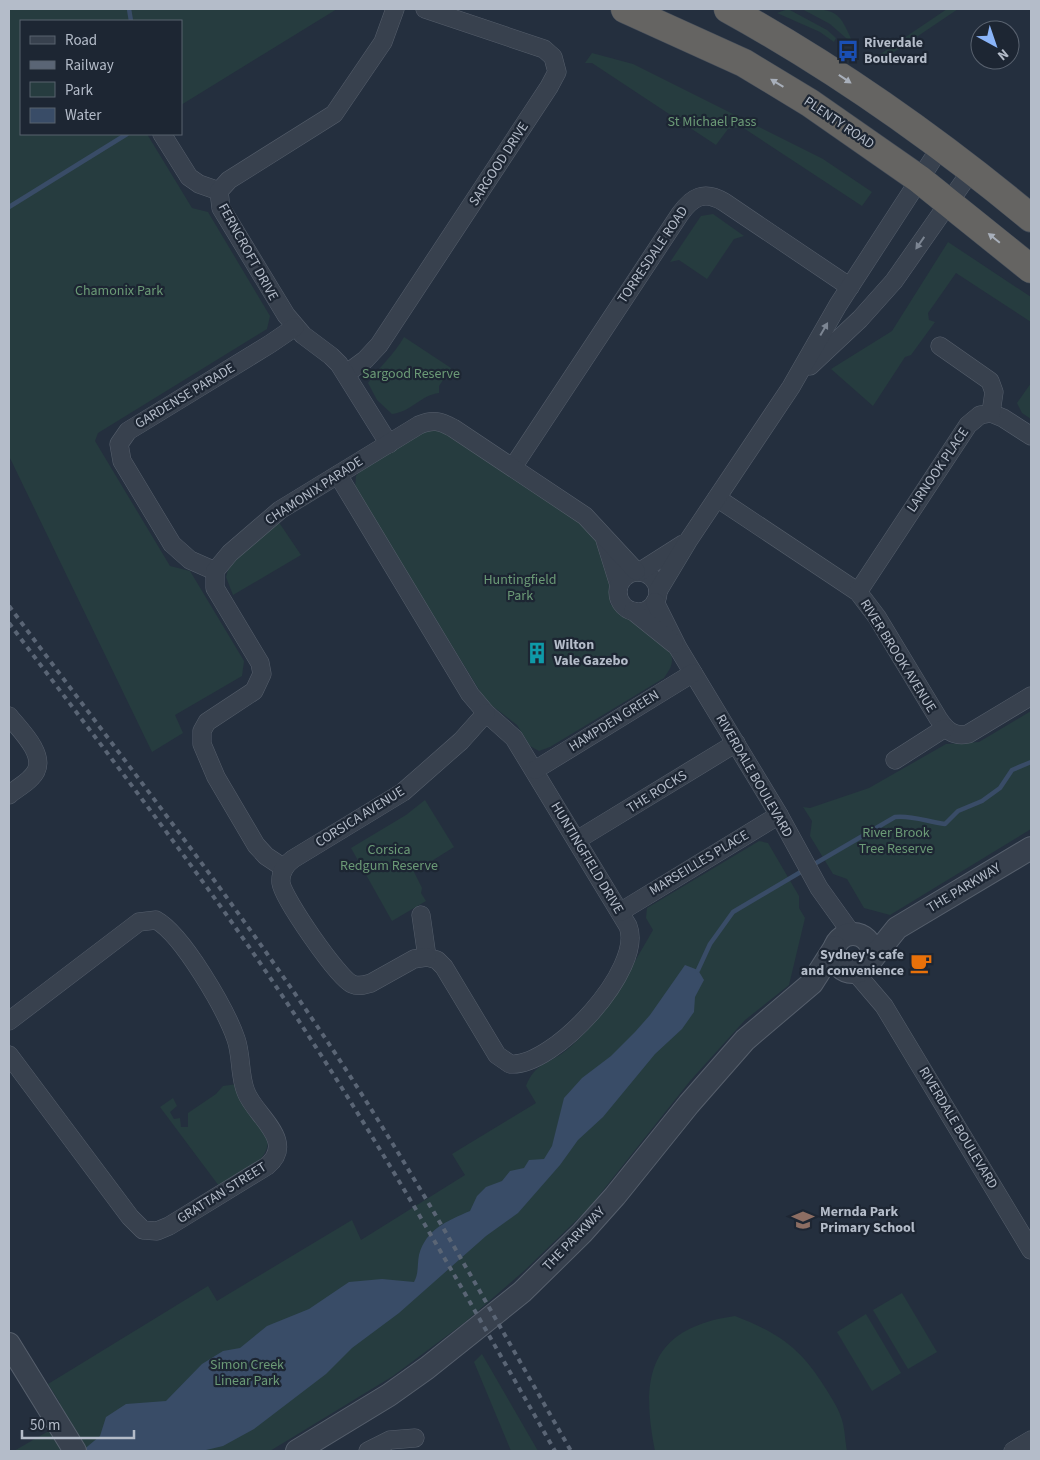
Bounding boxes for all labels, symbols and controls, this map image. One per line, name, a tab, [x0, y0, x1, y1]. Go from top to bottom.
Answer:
legend	[20, 20, 182, 135]
north arrow	[970, 20, 1020, 70]
text: Road	[65, 30, 97, 51]
place label: Riverdale Boulevard	[864, 33, 927, 69]
bus stop icon: Riverdale Boulevard	[835, 38, 861, 64]
text: N	[993, 44, 1013, 65]
text: Railway	[65, 55, 114, 76]
one-way arrow	[838, 75, 851, 84]
one-way arrow	[771, 79, 784, 88]
text: Park	[65, 80, 94, 101]
street label: PLENTY ROAD	[800, 92, 878, 154]
text: Water	[65, 105, 102, 126]
park label: St Michael Pass	[668, 112, 757, 132]
street label: SARGOOD DRIVE	[464, 118, 534, 210]
street label: FERNCROFT DRIVE	[213, 200, 283, 304]
street label: TORRESDALE ROAD	[613, 202, 693, 308]
one-way arrow	[988, 232, 1001, 243]
one-way arrow	[916, 237, 925, 250]
park label: Chamonix Park	[75, 281, 163, 301]
one-way arrow	[819, 323, 828, 336]
street label: GARDENSE PARADE	[131, 358, 239, 434]
park label: Sargood Reserve	[362, 364, 460, 384]
street label: LARNOOK PLACE	[902, 424, 974, 516]
street label: CHAMONIX PARADE	[261, 452, 367, 530]
park label: Huntingfield Park	[483, 570, 557, 606]
street label: RIVER BROOK AVENUE	[855, 596, 941, 716]
place label: Wilton Vale Gazebo	[553, 635, 629, 671]
building icon: Wilton Vale Gazebo	[524, 640, 550, 666]
street label: HAMPDEN GREEN	[565, 685, 663, 757]
street label: RIVERDALE BOULEVARD	[711, 711, 797, 841]
street label: THE ROCKS	[623, 766, 691, 818]
street label: CORSICA AVENUE	[312, 782, 408, 852]
street label: HUNTINGFIELD DRIVE	[546, 798, 628, 918]
park label: River Brook Tree Reserve	[859, 823, 933, 859]
street label: MARSEILLES PLACE	[645, 825, 753, 901]
park label: Corsica Redgum Reserve	[340, 840, 438, 876]
street label: THE PARKWAY	[923, 858, 1005, 918]
place label: Sydney's cafe and convenience	[801, 945, 904, 981]
cafe icon: Sydney's cafe and convenience	[908, 950, 934, 976]
street label: RIVERDALE BOULEVARD	[914, 1063, 1002, 1193]
street label: GRATTAN STREET	[173, 1157, 271, 1229]
street label: THE PARKWAY	[538, 1202, 610, 1276]
place label: Mernda Park Primary School	[820, 1202, 915, 1238]
school or university icon: Mernda Park Primary School	[790, 1207, 816, 1233]
park label: Simon Creek Linear Park	[210, 1355, 284, 1391]
scale bar	[22, 1408, 135, 1440]
text: 50 m	[30, 1415, 60, 1436]

